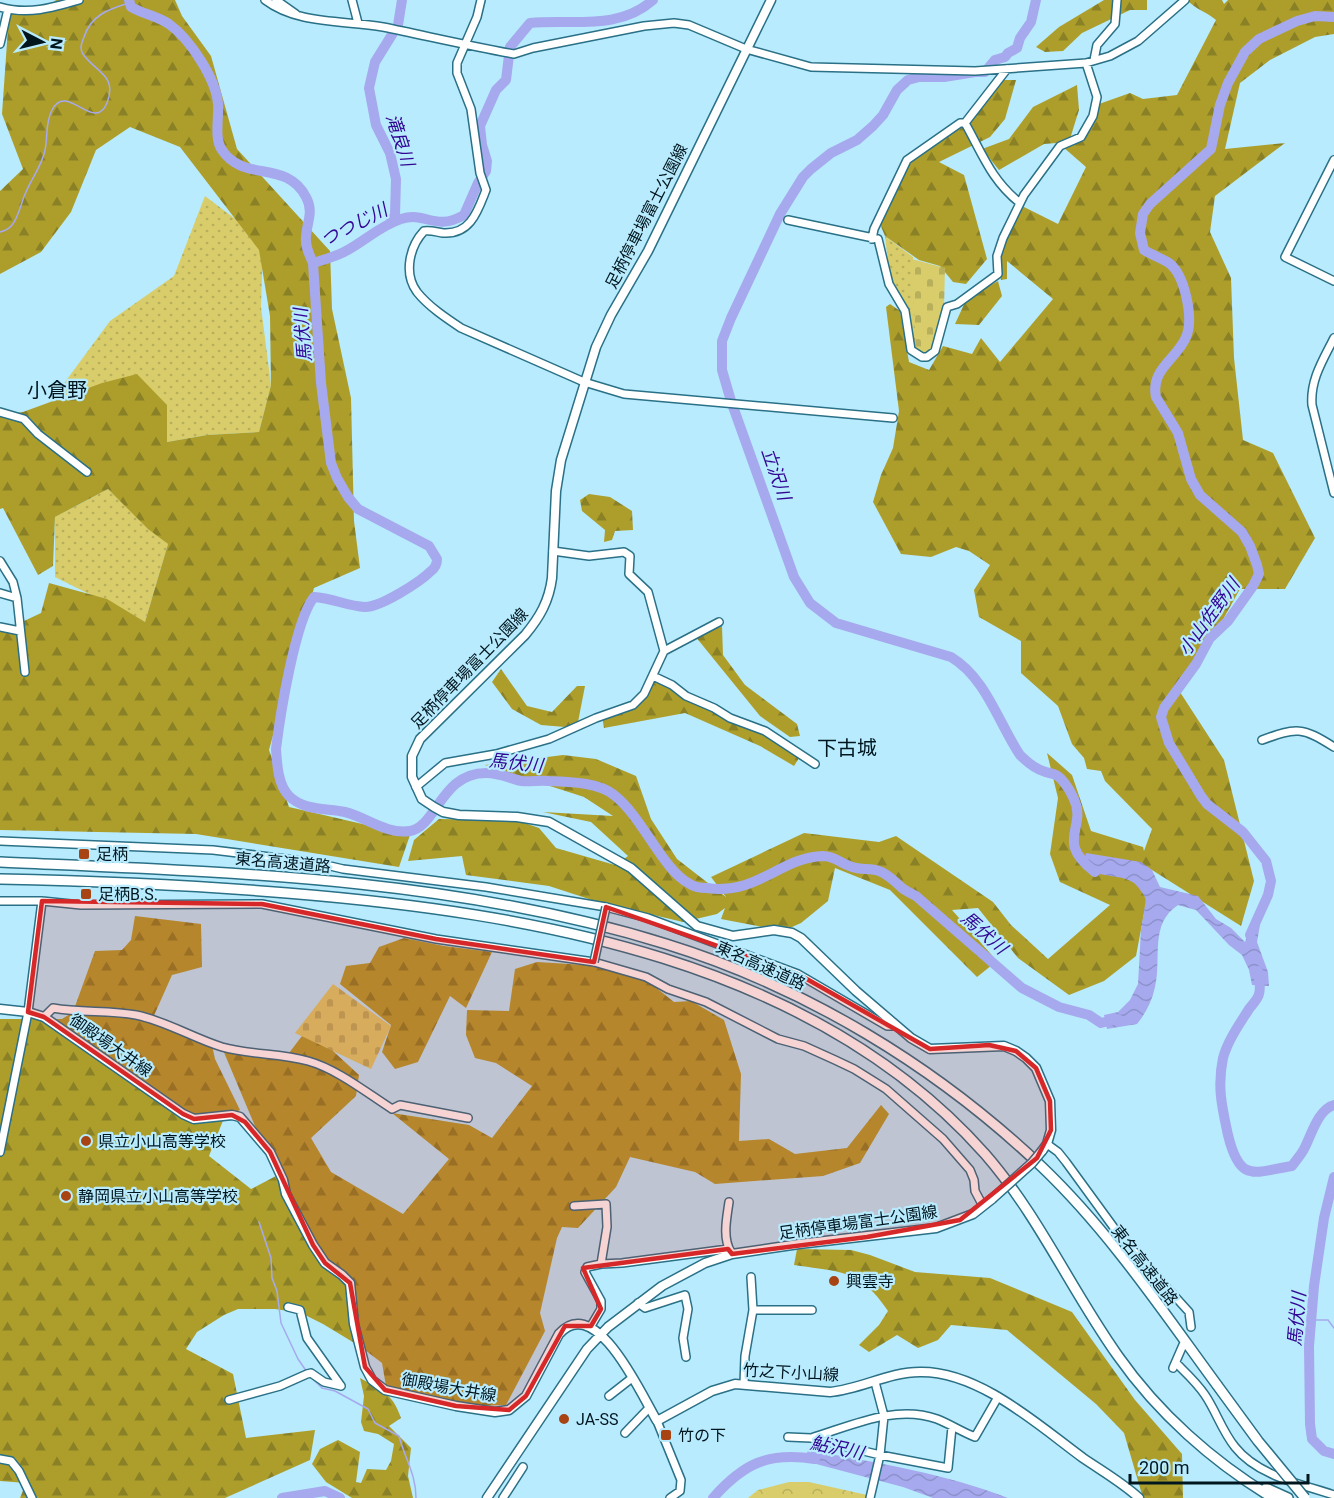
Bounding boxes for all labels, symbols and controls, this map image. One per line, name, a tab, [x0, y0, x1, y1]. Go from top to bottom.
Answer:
north arrow	[12, 12, 72, 72]
text: N	[46, 37, 67, 51]
water label: 滝良川	[382, 111, 419, 171]
street label: 足柄停車場富士公園線	[602, 141, 691, 292]
water label: つつじ川	[317, 198, 392, 250]
water label: 馬伏川	[290, 305, 315, 363]
district label: 小倉野	[27, 378, 87, 402]
water label: 立沢川	[758, 445, 796, 505]
water label: 小山佐野川	[1174, 573, 1245, 659]
street label: 足柄停車場富士公園線	[407, 604, 532, 732]
district label: 下古城	[817, 736, 877, 760]
water label: 馬伏川	[488, 749, 546, 776]
place label: 足柄	[96, 845, 128, 864]
marker: 足柄	[77, 847, 91, 861]
street label: 東名高速道路	[234, 849, 332, 876]
place label: 足柄B.S.	[98, 885, 158, 904]
marker: 足柄B.S.	[79, 887, 93, 901]
water label: 馬伏川	[957, 907, 1013, 960]
street label: 東名高速道路	[713, 937, 809, 994]
street label: 御殿場大井線	[66, 1010, 155, 1081]
place label: 県立小山高等学校	[98, 1132, 226, 1151]
marker: 県立小山高等学校	[79, 1134, 93, 1148]
place label: 静岡県立小山高等学校	[78, 1187, 238, 1206]
marker: 静岡県立小山高等学校	[59, 1189, 73, 1203]
street label: 足柄停車場富士公園線	[778, 1202, 939, 1243]
street label: 東名高速道路	[1108, 1222, 1182, 1309]
place label: 興雲寺	[846, 1272, 894, 1291]
marker: 興雲寺	[827, 1274, 841, 1288]
water label: 馬伏川	[1284, 1289, 1309, 1347]
street label: 竹之下小山線	[743, 1360, 839, 1384]
street label: 御殿場大井線	[400, 1370, 498, 1405]
place label: JA-SS	[576, 1410, 619, 1429]
marker: JA-SS	[557, 1412, 571, 1426]
place label: 竹の下	[678, 1426, 726, 1445]
marker: 竹の下	[659, 1428, 673, 1442]
water label: 鮎沢川	[809, 1432, 868, 1464]
scale bar	[1130, 1447, 1308, 1485]
text: 200 m	[1139, 1457, 1190, 1478]

